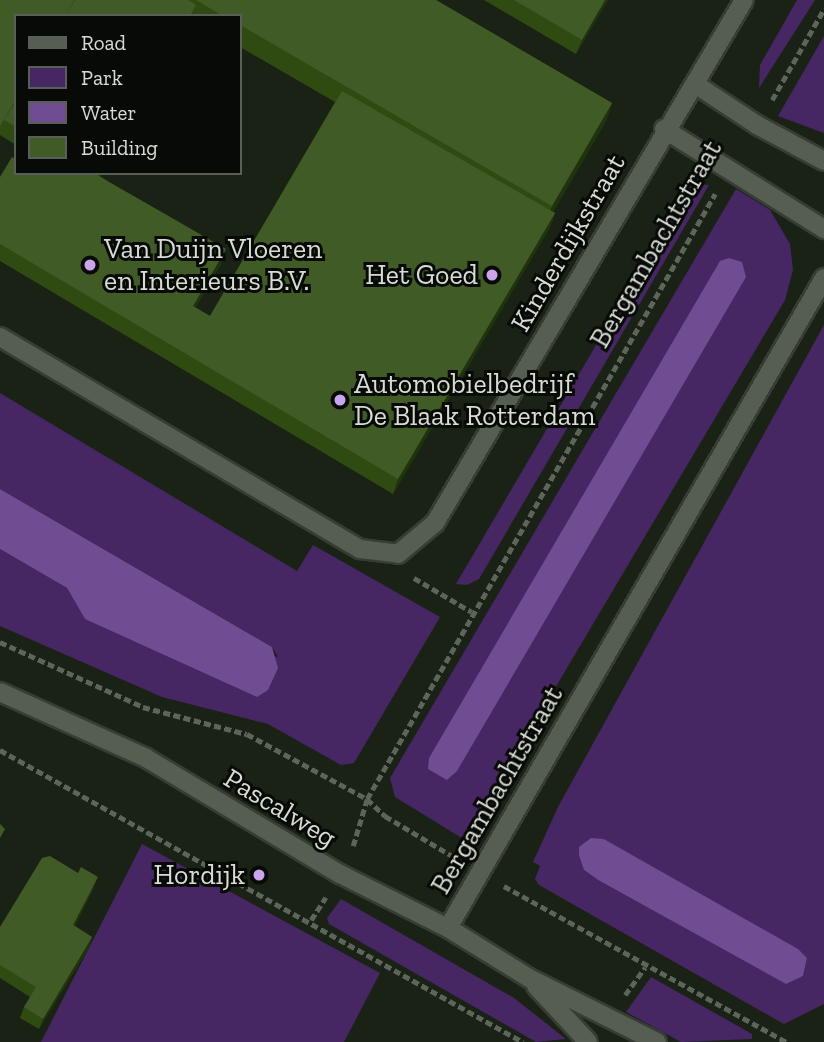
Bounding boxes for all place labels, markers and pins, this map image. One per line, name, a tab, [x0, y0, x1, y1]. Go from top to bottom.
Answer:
place label: Van Duijn Vloeren en Interieurs B.V.	[104, 232, 323, 298]
marker: Van Duijn Vloeren en Interieurs B.V.	[82, 257, 98, 273]
place label: Het Goed	[365, 258, 478, 292]
marker: Het Goed	[484, 267, 500, 283]
place label: Automobielbedrijf De Blaak Rotterdam	[354, 367, 595, 433]
marker: Automobielbedrijf De Blaak Rotterdam	[332, 392, 348, 408]
place label: Hordijk	[154, 858, 245, 892]
marker: Hordijk	[251, 867, 267, 883]

